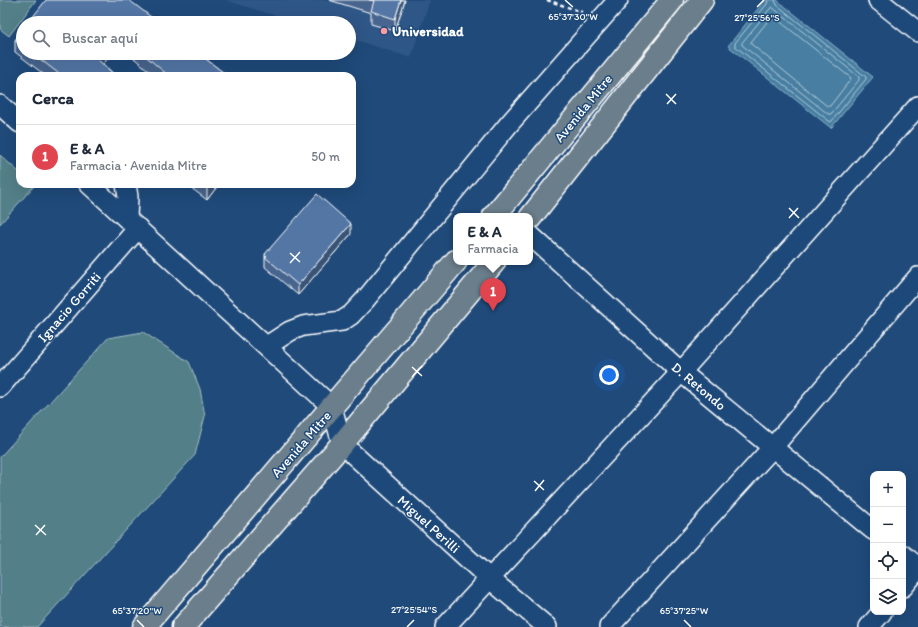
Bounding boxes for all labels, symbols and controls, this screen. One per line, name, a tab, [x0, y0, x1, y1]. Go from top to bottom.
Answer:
text: 65°37'30"W	[548, 10, 598, 23]
text: 27°25'56"S	[734, 11, 780, 24]
search box	[16, 16, 356, 60]
place label: Universidad	[392, 23, 464, 40]
marker: Universidad	[379, 26, 389, 36]
icon: search	[30, 27, 52, 49]
text: Buscar aquí	[62, 29, 138, 47]
street label: Avenida Mitre	[551, 71, 616, 146]
text: Cerca	[32, 88, 74, 108]
text: E & A	[70, 140, 104, 158]
text: 1	[42, 149, 48, 164]
text: 50 m	[311, 149, 340, 164]
text: Farmacia · Avenida Mitre	[70, 158, 207, 173]
popup	[453, 213, 533, 265]
text: E & A	[467, 223, 502, 241]
text: Farmacia	[467, 241, 519, 256]
street label: Ignacio Gorriti	[34, 269, 105, 346]
pin: 1	[480, 278, 506, 311]
street label: D. Retondo	[668, 359, 729, 414]
your location	[599, 365, 619, 385]
street label: Avenida Mitre	[268, 407, 335, 481]
map controls	[870, 471, 906, 615]
button: +	[870, 471, 906, 507]
street label: Miguel Perilli	[394, 492, 463, 557]
button: −	[870, 507, 906, 543]
button: locate	[870, 543, 906, 579]
button: layers	[870, 579, 906, 615]
text: 27°25'54"S	[391, 603, 437, 616]
text: 65°37'20"W	[112, 604, 162, 617]
text: 65°37'25"W	[660, 604, 709, 617]

